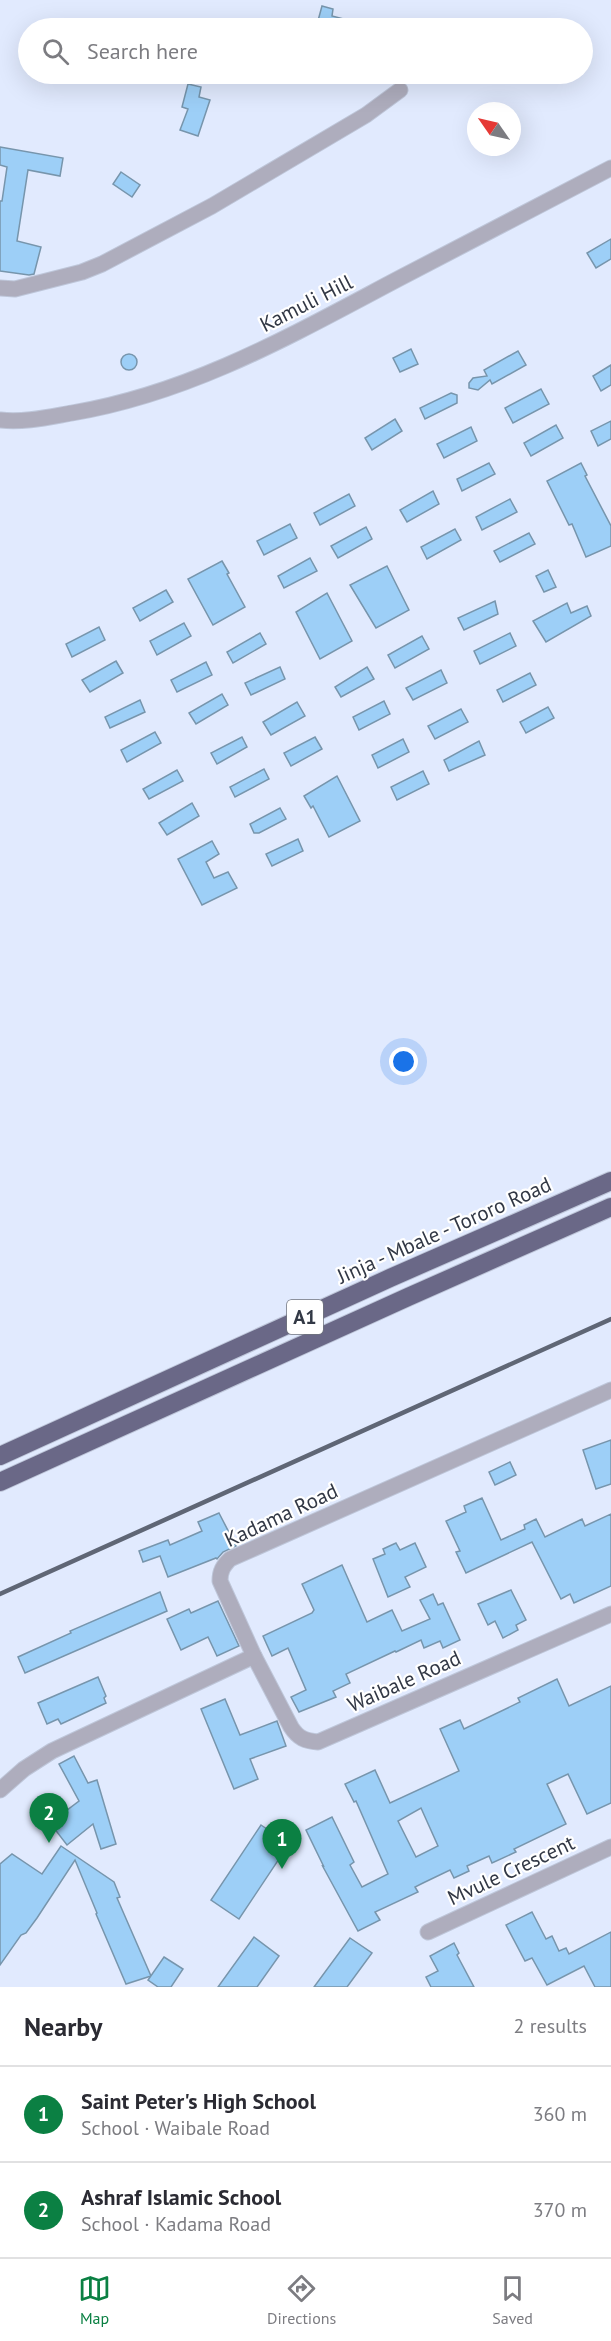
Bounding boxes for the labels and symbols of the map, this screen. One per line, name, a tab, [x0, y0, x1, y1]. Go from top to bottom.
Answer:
north arrow	[467, 102, 521, 156]
street label: Kamuli Hill	[255, 268, 357, 338]
your location	[389, 1047, 418, 1076]
street label: Jinja - Mbale - Tororo Road	[332, 1171, 555, 1290]
road number: A1	[287, 1300, 323, 1334]
street label: Kadama Road	[220, 1477, 342, 1553]
street label: Waibale Road	[343, 1644, 465, 1718]
pin: 2	[29, 1794, 68, 1843]
pin: 1	[262, 1820, 302, 1869]
street label: Mvule Crescent	[443, 1829, 579, 1911]

